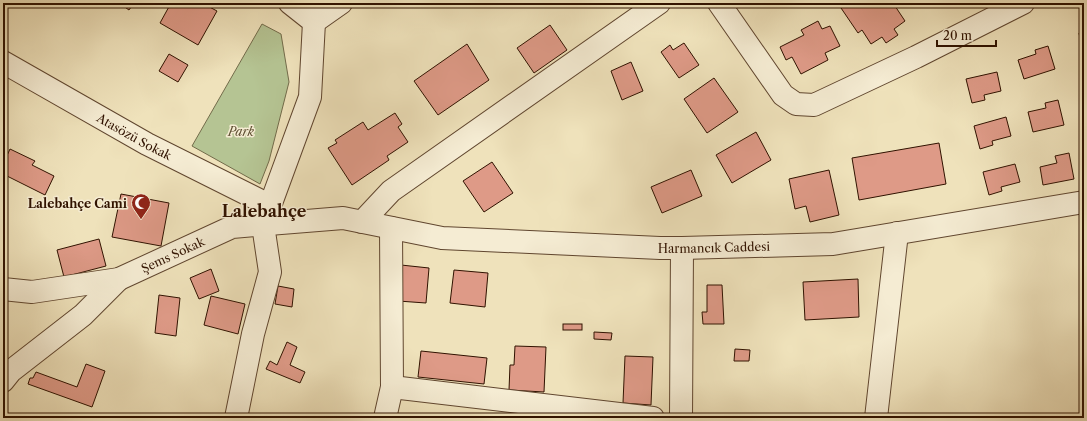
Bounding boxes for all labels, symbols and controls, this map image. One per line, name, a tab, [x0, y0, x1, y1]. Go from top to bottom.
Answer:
scale bar	[937, 22, 996, 48]
text: 20 m	[943, 28, 972, 43]
street label: Atasözü Sokak	[94, 109, 175, 163]
park label: Park	[227, 124, 255, 139]
mosque icon: Lalebahçe Cami	[130, 192, 152, 220]
place label: Lalebahçe Cami	[28, 196, 128, 211]
district label: Lalebahçe	[222, 201, 307, 221]
street label: Şems Sokak	[138, 233, 208, 275]
street label: Harmancık Caddesi	[658, 238, 771, 256]

